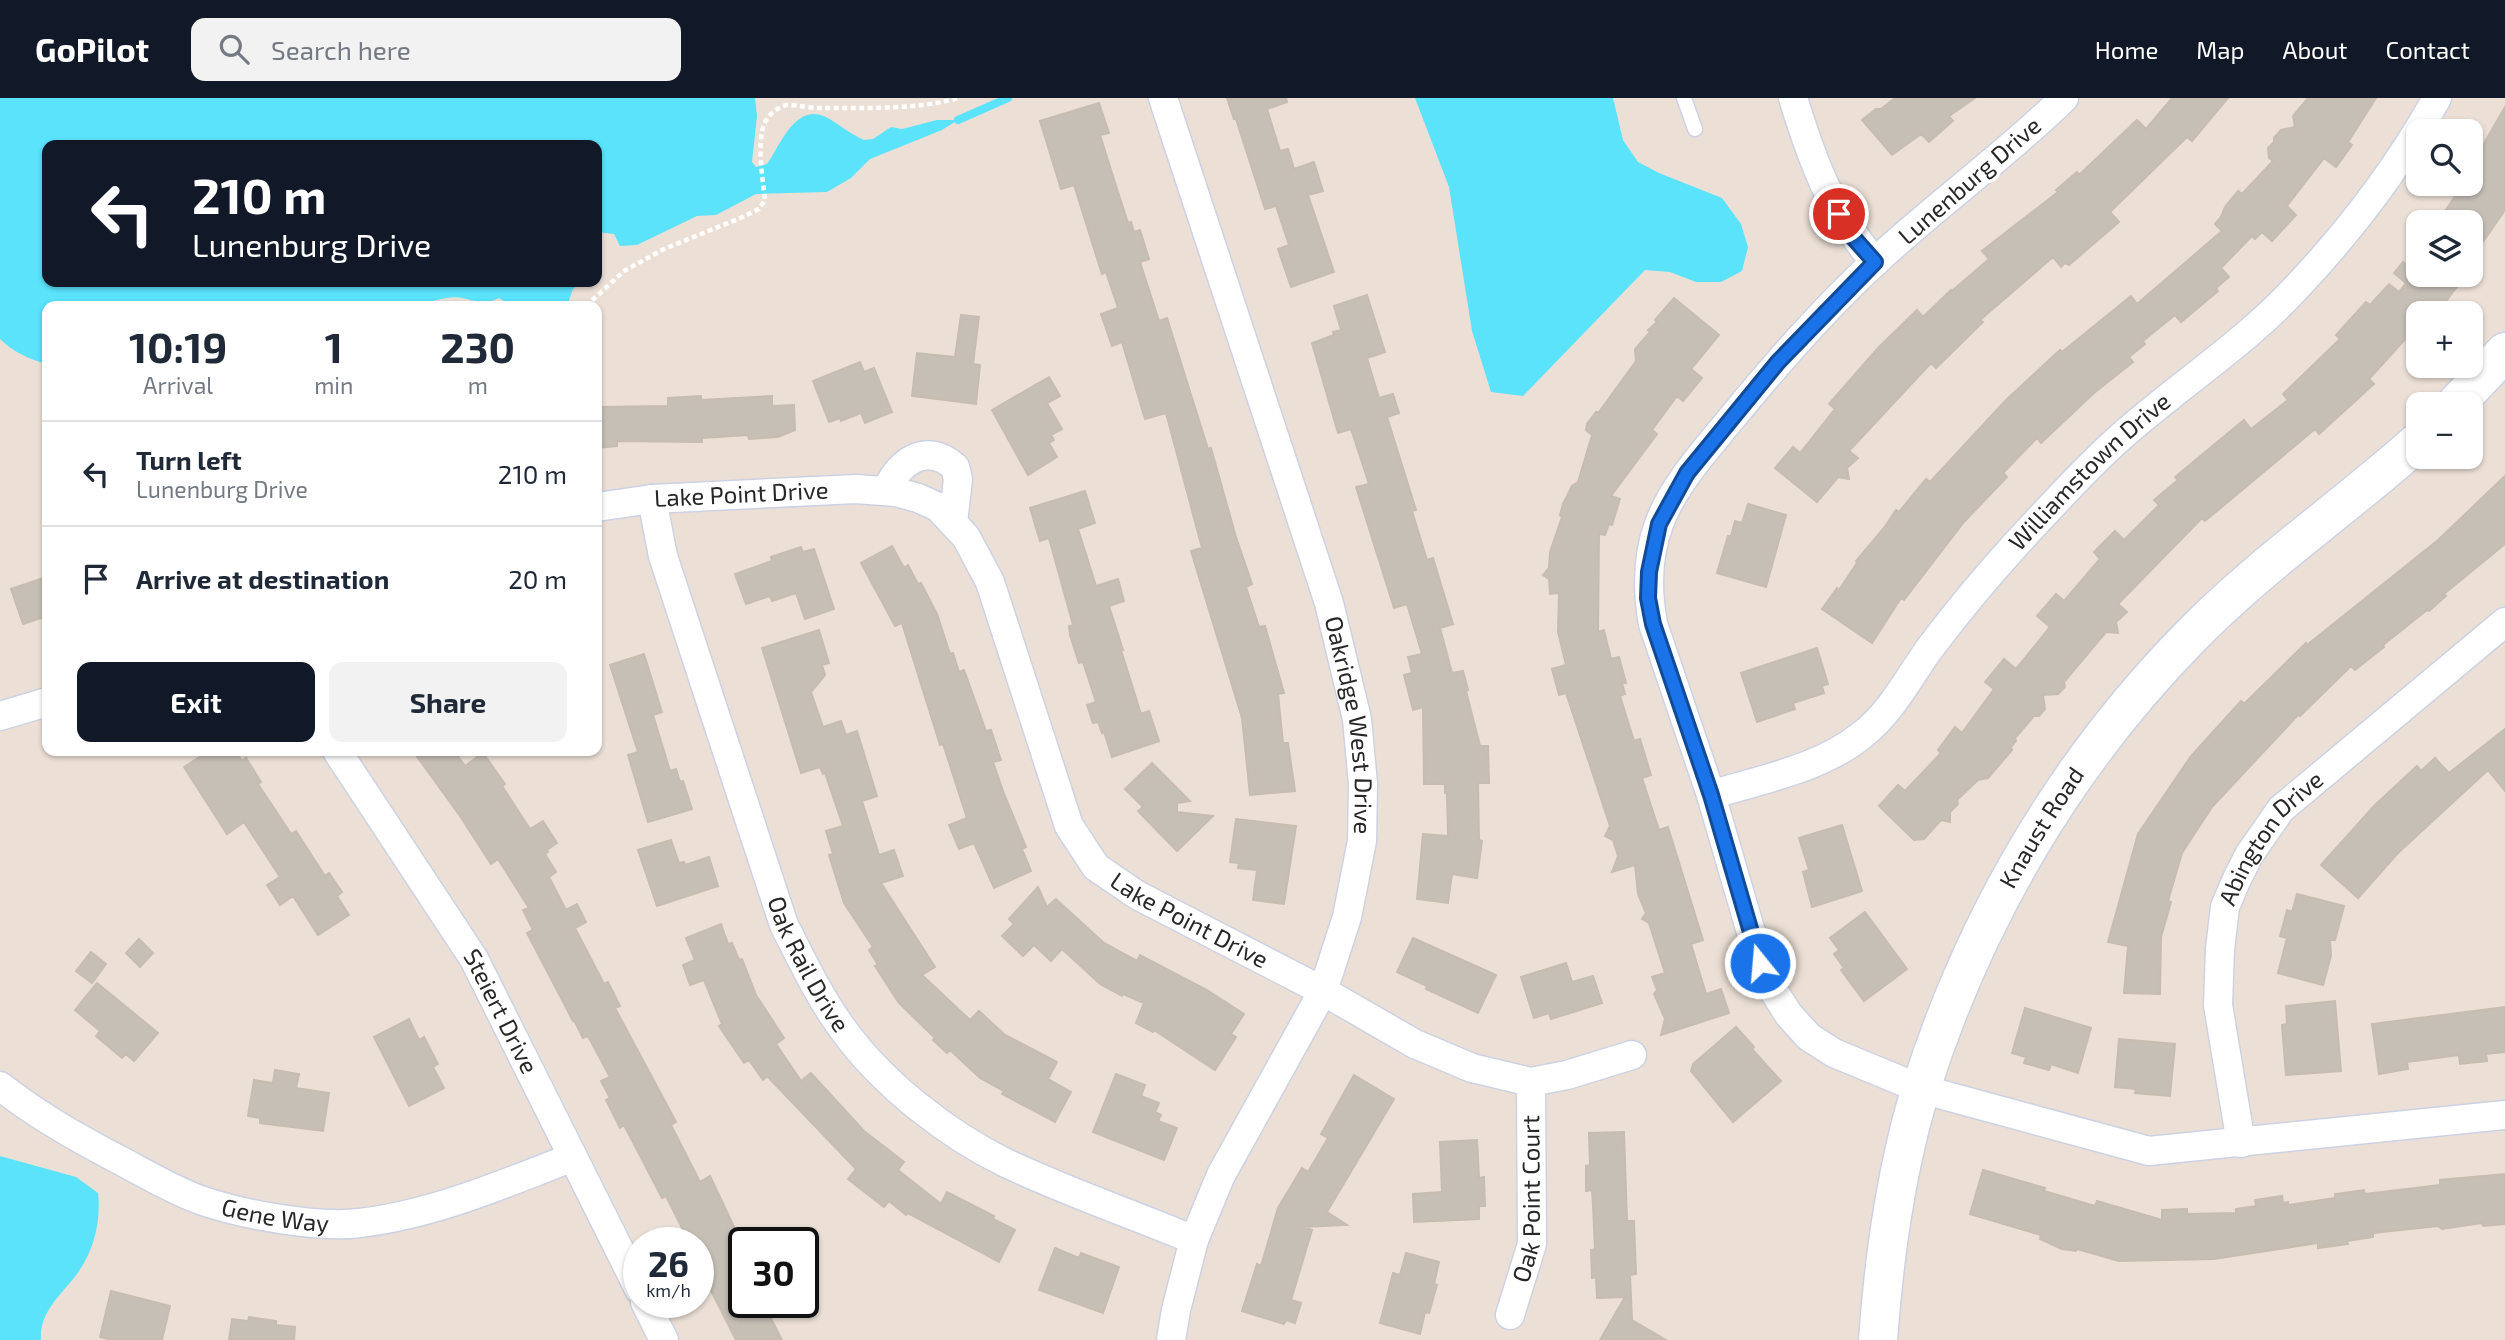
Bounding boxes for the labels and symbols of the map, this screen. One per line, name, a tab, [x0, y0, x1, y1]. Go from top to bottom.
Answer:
street label: Lunenburg Drive	[1892, 110, 2046, 250]
pin	[1809, 184, 1869, 244]
street label: Williamstown Drive	[2002, 386, 2176, 556]
street label: Lake Point Drive	[653, 474, 829, 512]
street label: Oakridge West Drive	[1320, 613, 1379, 835]
street label: Knaust Road	[1992, 761, 2089, 893]
street label: Abington Drive	[2212, 764, 2328, 909]
street label: Lake Point Drive	[1105, 865, 1274, 973]
street label: Oak Rail Drive	[763, 892, 856, 1037]
position arrow	[1723, 926, 1797, 1000]
street label: Steiert Drive	[458, 943, 545, 1078]
street label: Oak Point Court	[1505, 1115, 1545, 1286]
street label: Gene Way	[219, 1191, 330, 1237]
speed limit sign: 30	[728, 1227, 819, 1318]

